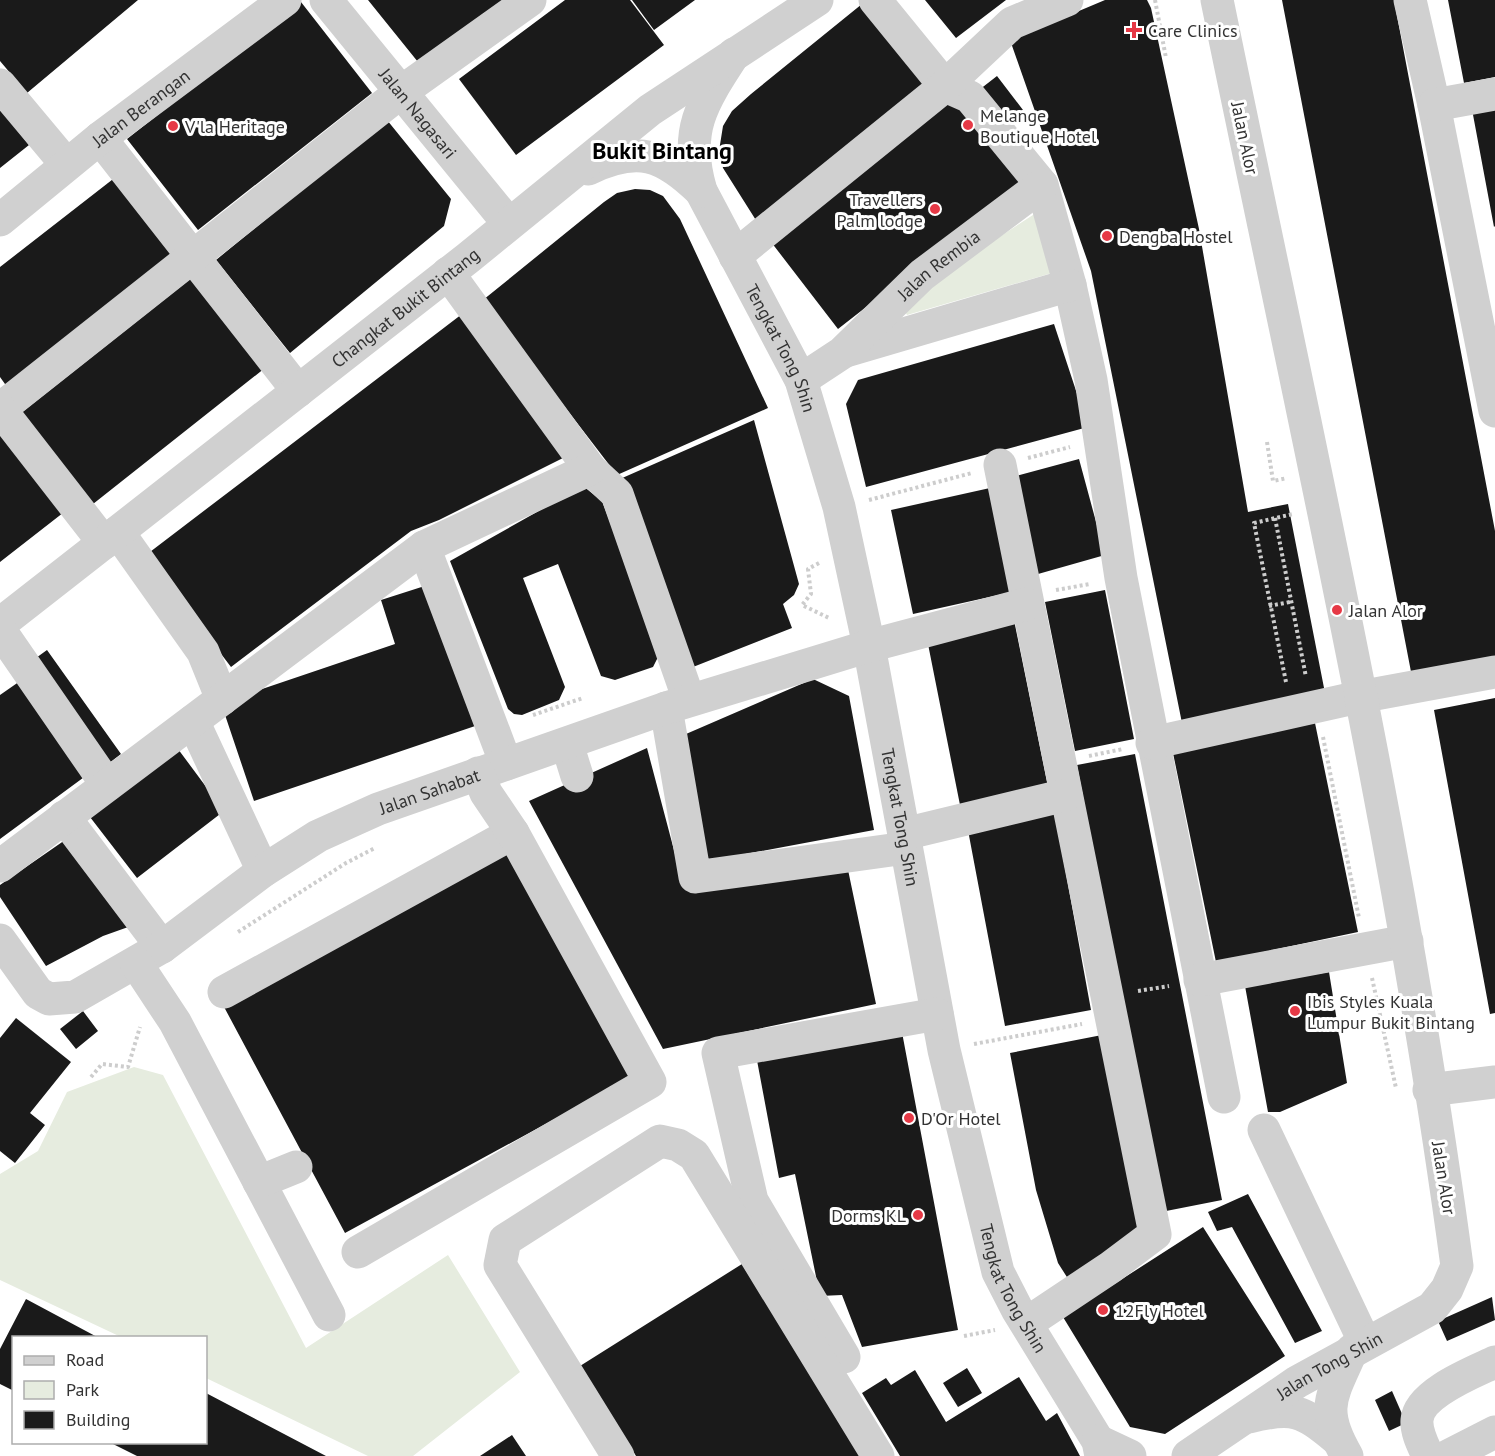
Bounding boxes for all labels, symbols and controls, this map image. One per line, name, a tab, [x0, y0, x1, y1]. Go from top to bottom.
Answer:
place label: Care Clinics	[1148, 19, 1238, 42]
marker: Care Clinics	[1125, 21, 1143, 39]
street label: Jalan Nagasari	[374, 62, 462, 163]
street label: Jalan Berangan	[86, 64, 194, 152]
street label: Jalan Alor	[1226, 98, 1264, 177]
place label: Melange Boutique Hotel	[980, 104, 1097, 148]
place label: V'la Heritage	[184, 115, 285, 138]
marker: Melange Boutique Hotel	[961, 118, 975, 132]
marker: V'la Heritage	[166, 119, 180, 133]
district label: Bukit Bintang	[592, 135, 732, 166]
place label: Travellers Palm lodge	[837, 188, 923, 232]
marker: Travellers Palm lodge	[928, 202, 942, 216]
street label: Jalan Rembia	[891, 224, 984, 306]
place label: Dengba Hostel	[1119, 225, 1233, 248]
marker: Dengba Hostel	[1100, 229, 1114, 243]
street label: Changkat Bukit Bintang	[326, 242, 483, 372]
street label: Tengkat Tong Shin	[741, 280, 821, 415]
place label: Jalan Alor	[1348, 599, 1423, 622]
marker: Jalan Alor	[1330, 603, 1344, 617]
street label: Tengkat Tong Shin	[877, 746, 925, 888]
street label: Jalan Sahabat	[375, 763, 483, 820]
place label: Ibis Styles Kuala Lumpur Bukit Bintang	[1307, 990, 1475, 1034]
marker: Ibis Styles Kuala Lumpur Bukit Bintang	[1288, 1004, 1302, 1018]
place label: D'Or Hotel	[921, 1107, 1001, 1130]
marker: D'Or Hotel	[902, 1111, 916, 1125]
street label: Jalan Alor	[1427, 1139, 1461, 1216]
place label: Dorms KL	[831, 1204, 906, 1227]
marker: Dorms KL	[911, 1208, 925, 1222]
street label: Tengkat Tong Shin	[975, 1221, 1052, 1357]
place label: 12Fly Hotel	[1115, 1299, 1205, 1322]
marker: 12Fly Hotel	[1096, 1303, 1110, 1317]
street label: Jalan Tong Shin	[1271, 1326, 1386, 1405]
legend	[12, 1336, 207, 1444]
text: Road	[66, 1348, 104, 1371]
text: Park	[66, 1378, 99, 1401]
text: Building	[66, 1408, 130, 1431]

